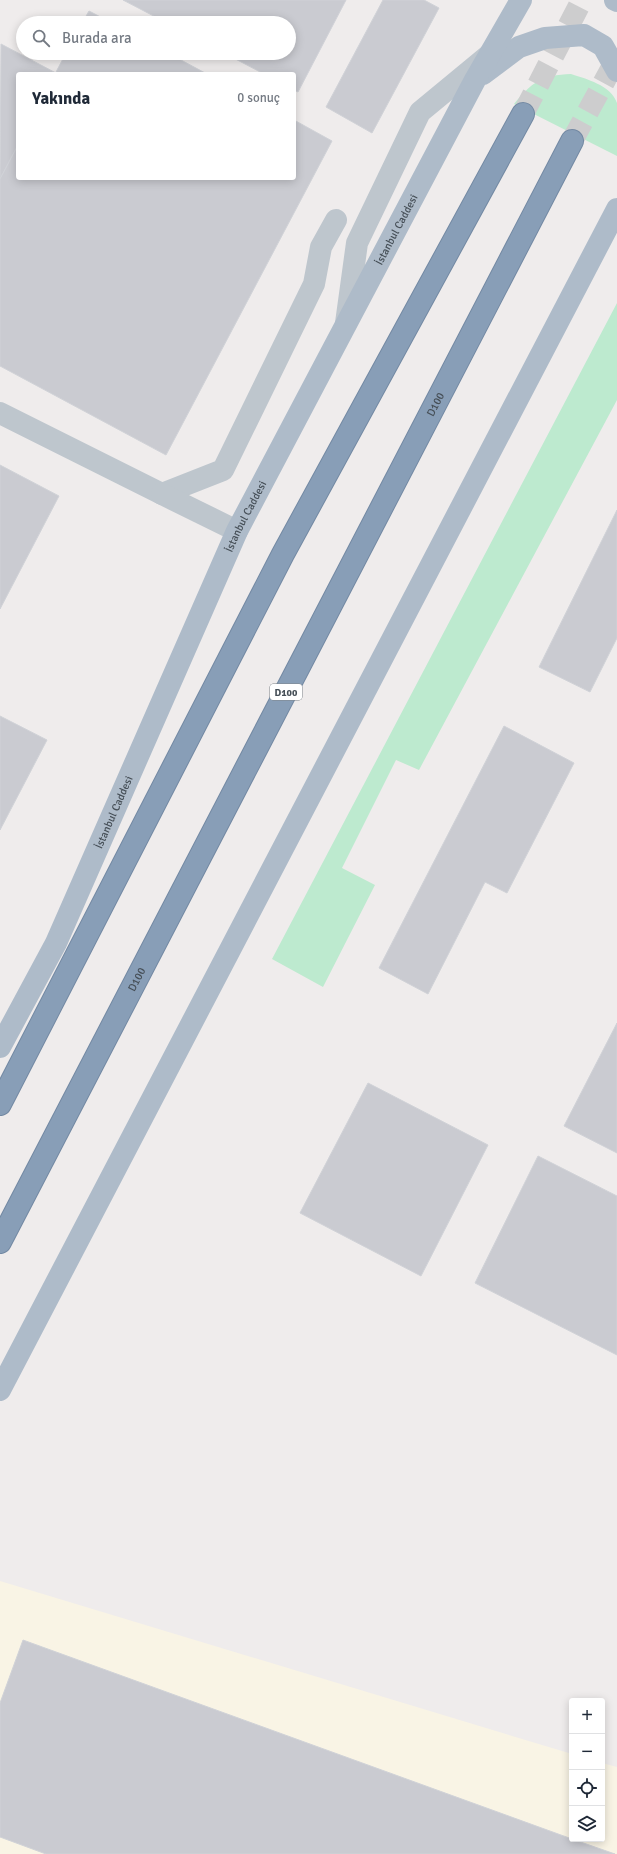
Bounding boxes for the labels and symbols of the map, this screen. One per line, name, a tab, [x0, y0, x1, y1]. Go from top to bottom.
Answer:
street label: İstanbul Caddesi	[372, 192, 421, 267]
street label: D100	[424, 390, 447, 419]
street label: İstanbul Caddesi	[222, 479, 269, 554]
road number: D100	[270, 684, 302, 700]
street label: İstanbul Caddesi	[91, 774, 136, 851]
street label: D100	[125, 965, 148, 994]

